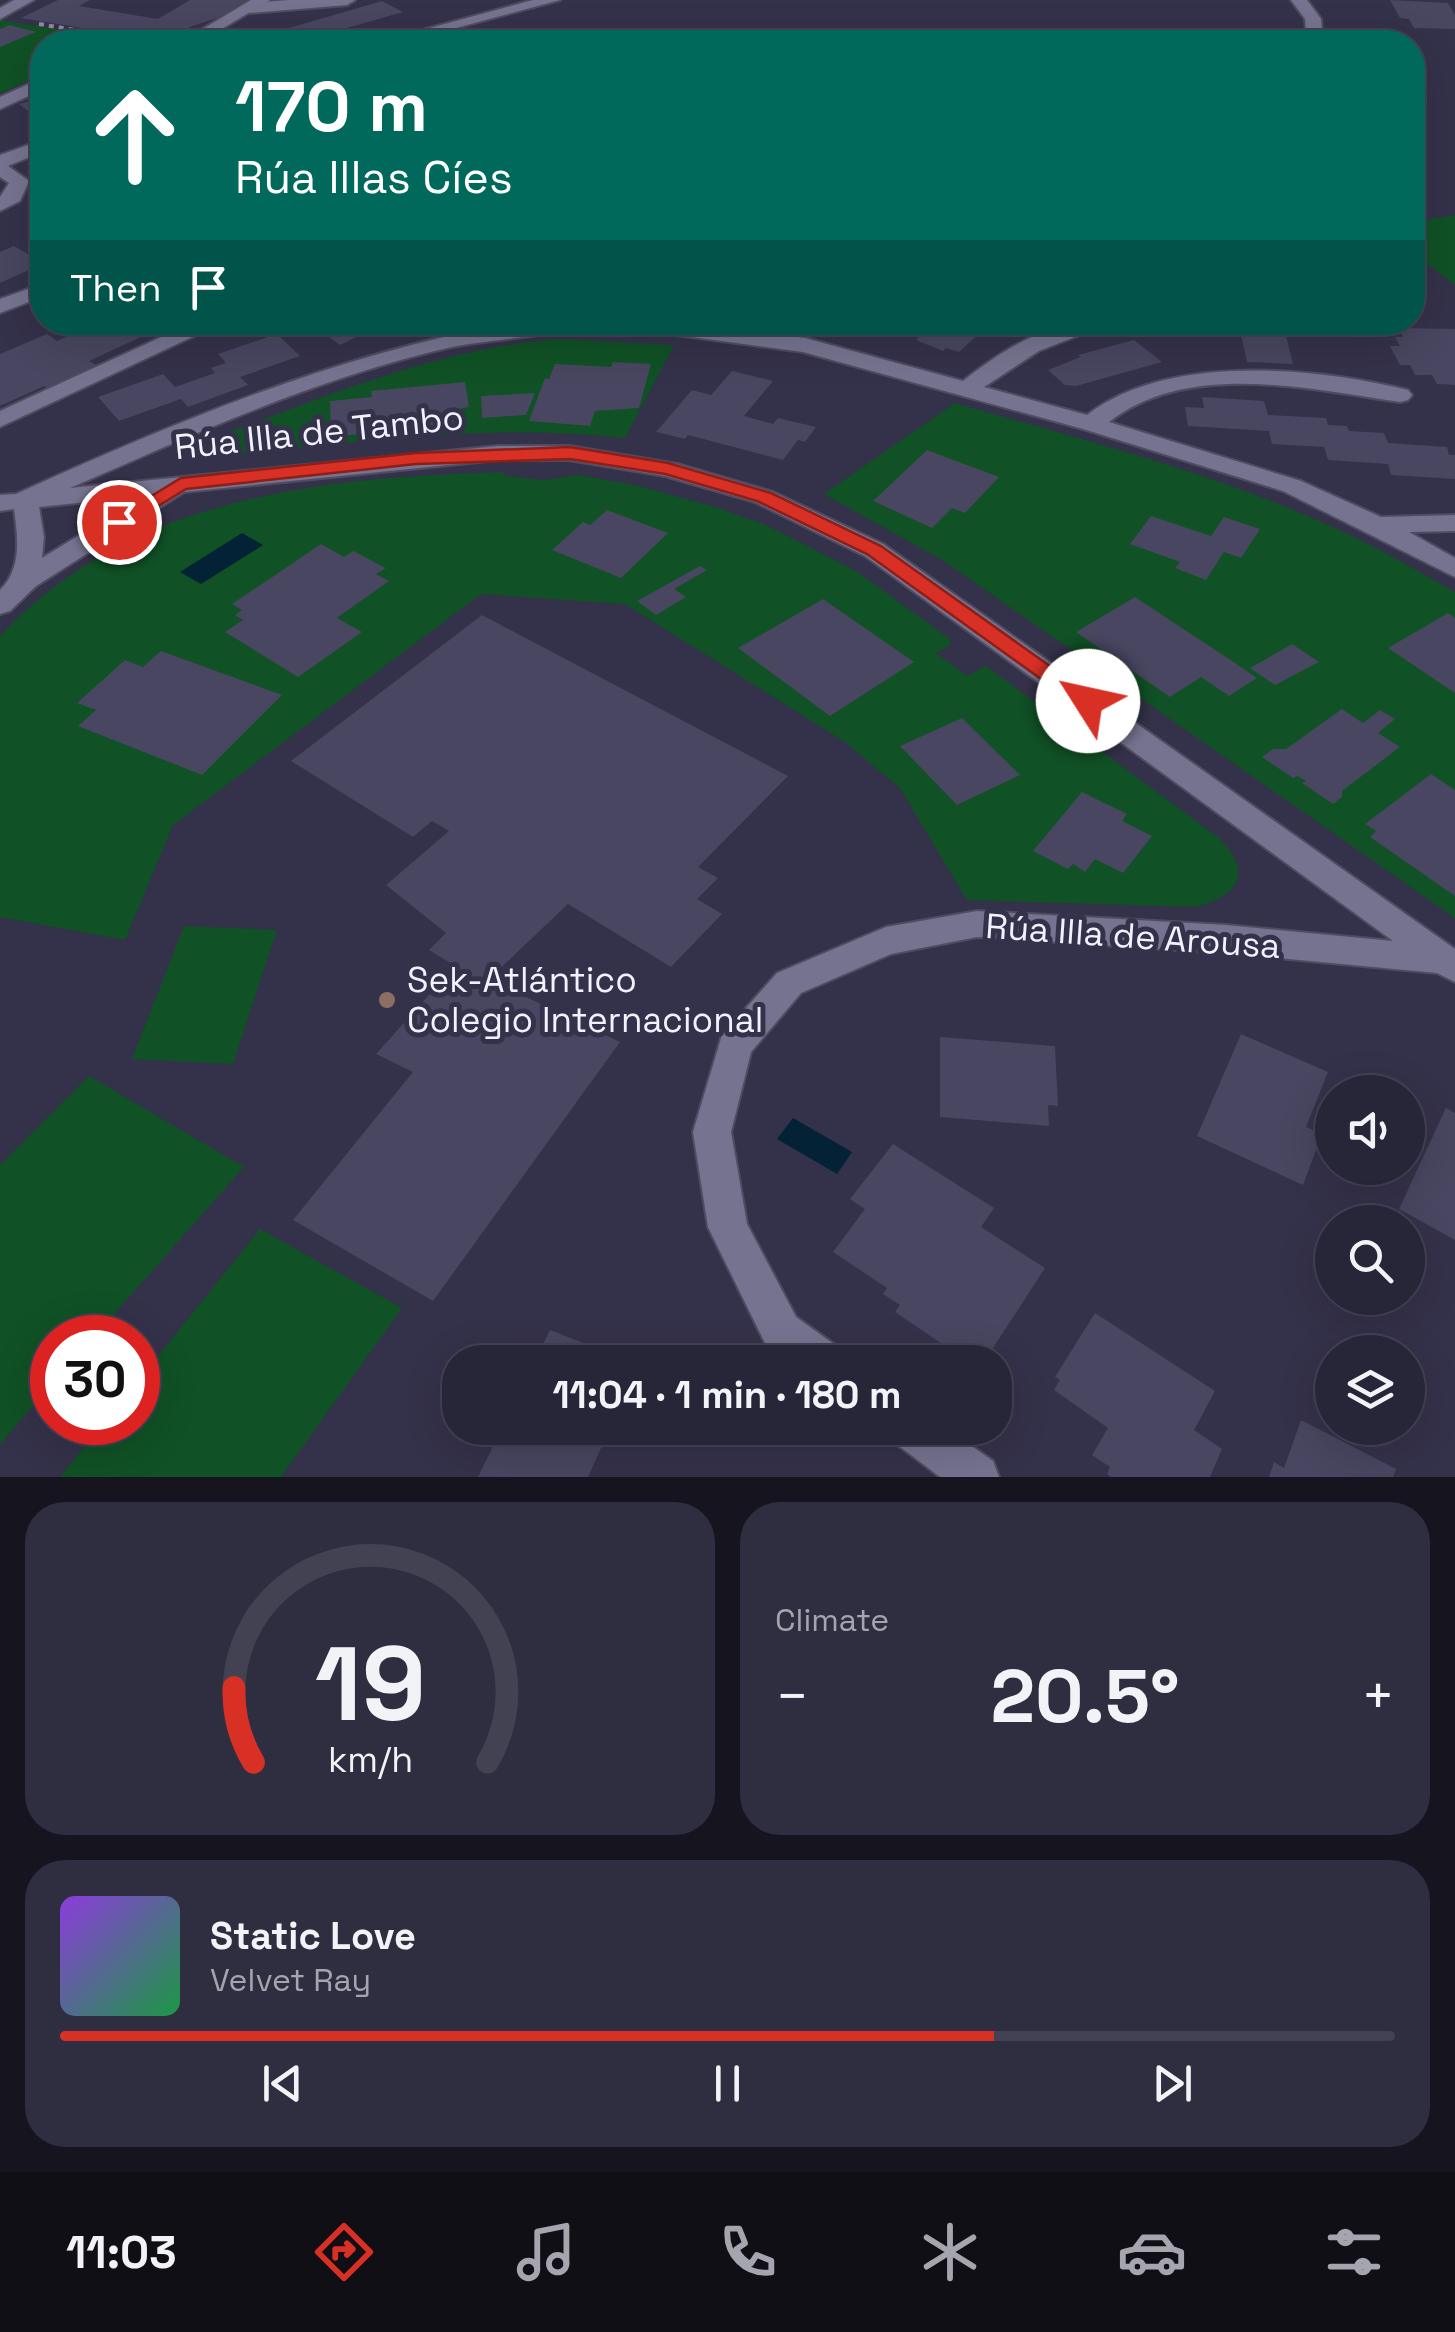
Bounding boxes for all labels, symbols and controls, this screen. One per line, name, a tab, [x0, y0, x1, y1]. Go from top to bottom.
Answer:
text: 170 m	[235, 62, 428, 151]
icon: ahead	[70, 70, 200, 200]
text: Rúa Illas Cíes	[235, 149, 513, 206]
icon: arrive	[181, 260, 236, 315]
text: Then	[70, 264, 161, 312]
street label: Rúa Illa de Tambo	[172, 395, 466, 469]
pin	[77, 480, 162, 565]
icon: arrive	[92, 495, 147, 550]
position arrow	[1036, 649, 1140, 753]
street label: Rúa Illa de Arousa	[984, 904, 1282, 968]
place label: Sek-Atlántico Colegio Internacional	[407, 958, 763, 1042]
marker: Sek-Atlántico Colegio Internacional	[376, 989, 398, 1011]
map controls	[1315, 1075, 1425, 1445]
button: sound	[1315, 1075, 1425, 1185]
button: search	[1315, 1205, 1425, 1315]
speed limit sign: 30	[30, 1315, 160, 1445]
button: layers	[1315, 1335, 1425, 1445]
text: 11:04 · 1 min · 180 m	[552, 1371, 902, 1419]
text: Climate	[775, 1600, 889, 1640]
text: 19	[314, 1618, 426, 1750]
text: 20.5°	[990, 1648, 1180, 1744]
text: −	[775, 1661, 809, 1731]
text: +	[1361, 1661, 1395, 1731]
text: km/h	[327, 1737, 413, 1782]
text: Static Love	[210, 1912, 416, 1960]
text: Velvet Ray	[210, 1960, 371, 2000]
icon: previous	[255, 2056, 310, 2111]
icon: pause	[700, 2056, 755, 2111]
icon: next	[1145, 2056, 1200, 2111]
icon: directions	[309, 2217, 379, 2287]
icon: music	[511, 2217, 581, 2287]
icon: phone	[713, 2217, 783, 2287]
icon: climate	[915, 2217, 985, 2287]
icon: car	[1117, 2217, 1187, 2287]
icon: filters	[1319, 2217, 1389, 2287]
text: 11:03	[66, 2224, 177, 2281]

